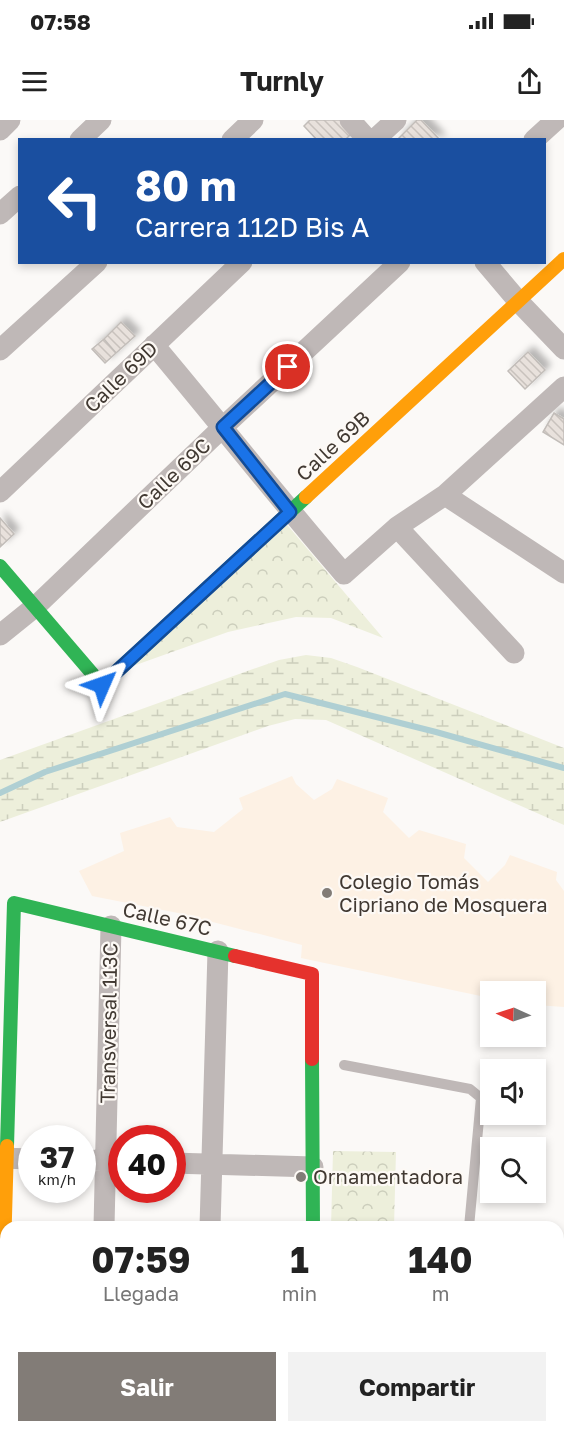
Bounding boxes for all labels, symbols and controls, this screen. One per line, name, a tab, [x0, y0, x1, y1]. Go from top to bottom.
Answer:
text: 07:58	[30, 8, 91, 35]
icon: menu	[18, 65, 51, 98]
text: Turnly	[240, 65, 324, 97]
icon: share	[513, 65, 546, 98]
text: 80 m	[135, 160, 236, 210]
icon: left	[36, 162, 114, 240]
text: Carrera 112D Bis A	[135, 211, 369, 243]
street label: Calle 69D	[79, 336, 162, 417]
pin	[262, 341, 313, 392]
icon: arrive	[271, 350, 304, 383]
street label: Calle 69B	[291, 405, 374, 485]
street label: Calle 69C	[132, 433, 215, 514]
position arrow	[70, 653, 134, 717]
place label: Colegio Tomás Cipriano de Mosquera	[339, 869, 548, 916]
marker: Colegio Tomás Cipriano de Mosquera	[320, 886, 334, 900]
street label: Calle 67C	[120, 896, 214, 940]
street label: Transversal 113C	[95, 942, 121, 1103]
north arrow	[480, 981, 546, 1047]
map controls	[480, 981, 546, 1203]
button: sound	[480, 1059, 546, 1125]
speed limit sign: 40	[108, 1125, 186, 1203]
button: search	[480, 1137, 546, 1203]
text: 37	[40, 1139, 74, 1175]
place label: Ornamentadora	[313, 1164, 463, 1188]
text: km/h	[38, 1170, 76, 1188]
marker: Ornamentadora	[294, 1170, 308, 1184]
text: 07:59	[91, 1238, 191, 1281]
text: 1	[290, 1238, 309, 1281]
text: 140	[408, 1238, 473, 1281]
text: Llegada	[103, 1281, 179, 1305]
text: min	[282, 1281, 317, 1305]
text: m	[432, 1281, 449, 1305]
button: Salir	[18, 1352, 276, 1421]
button: Compartir	[288, 1352, 546, 1421]

